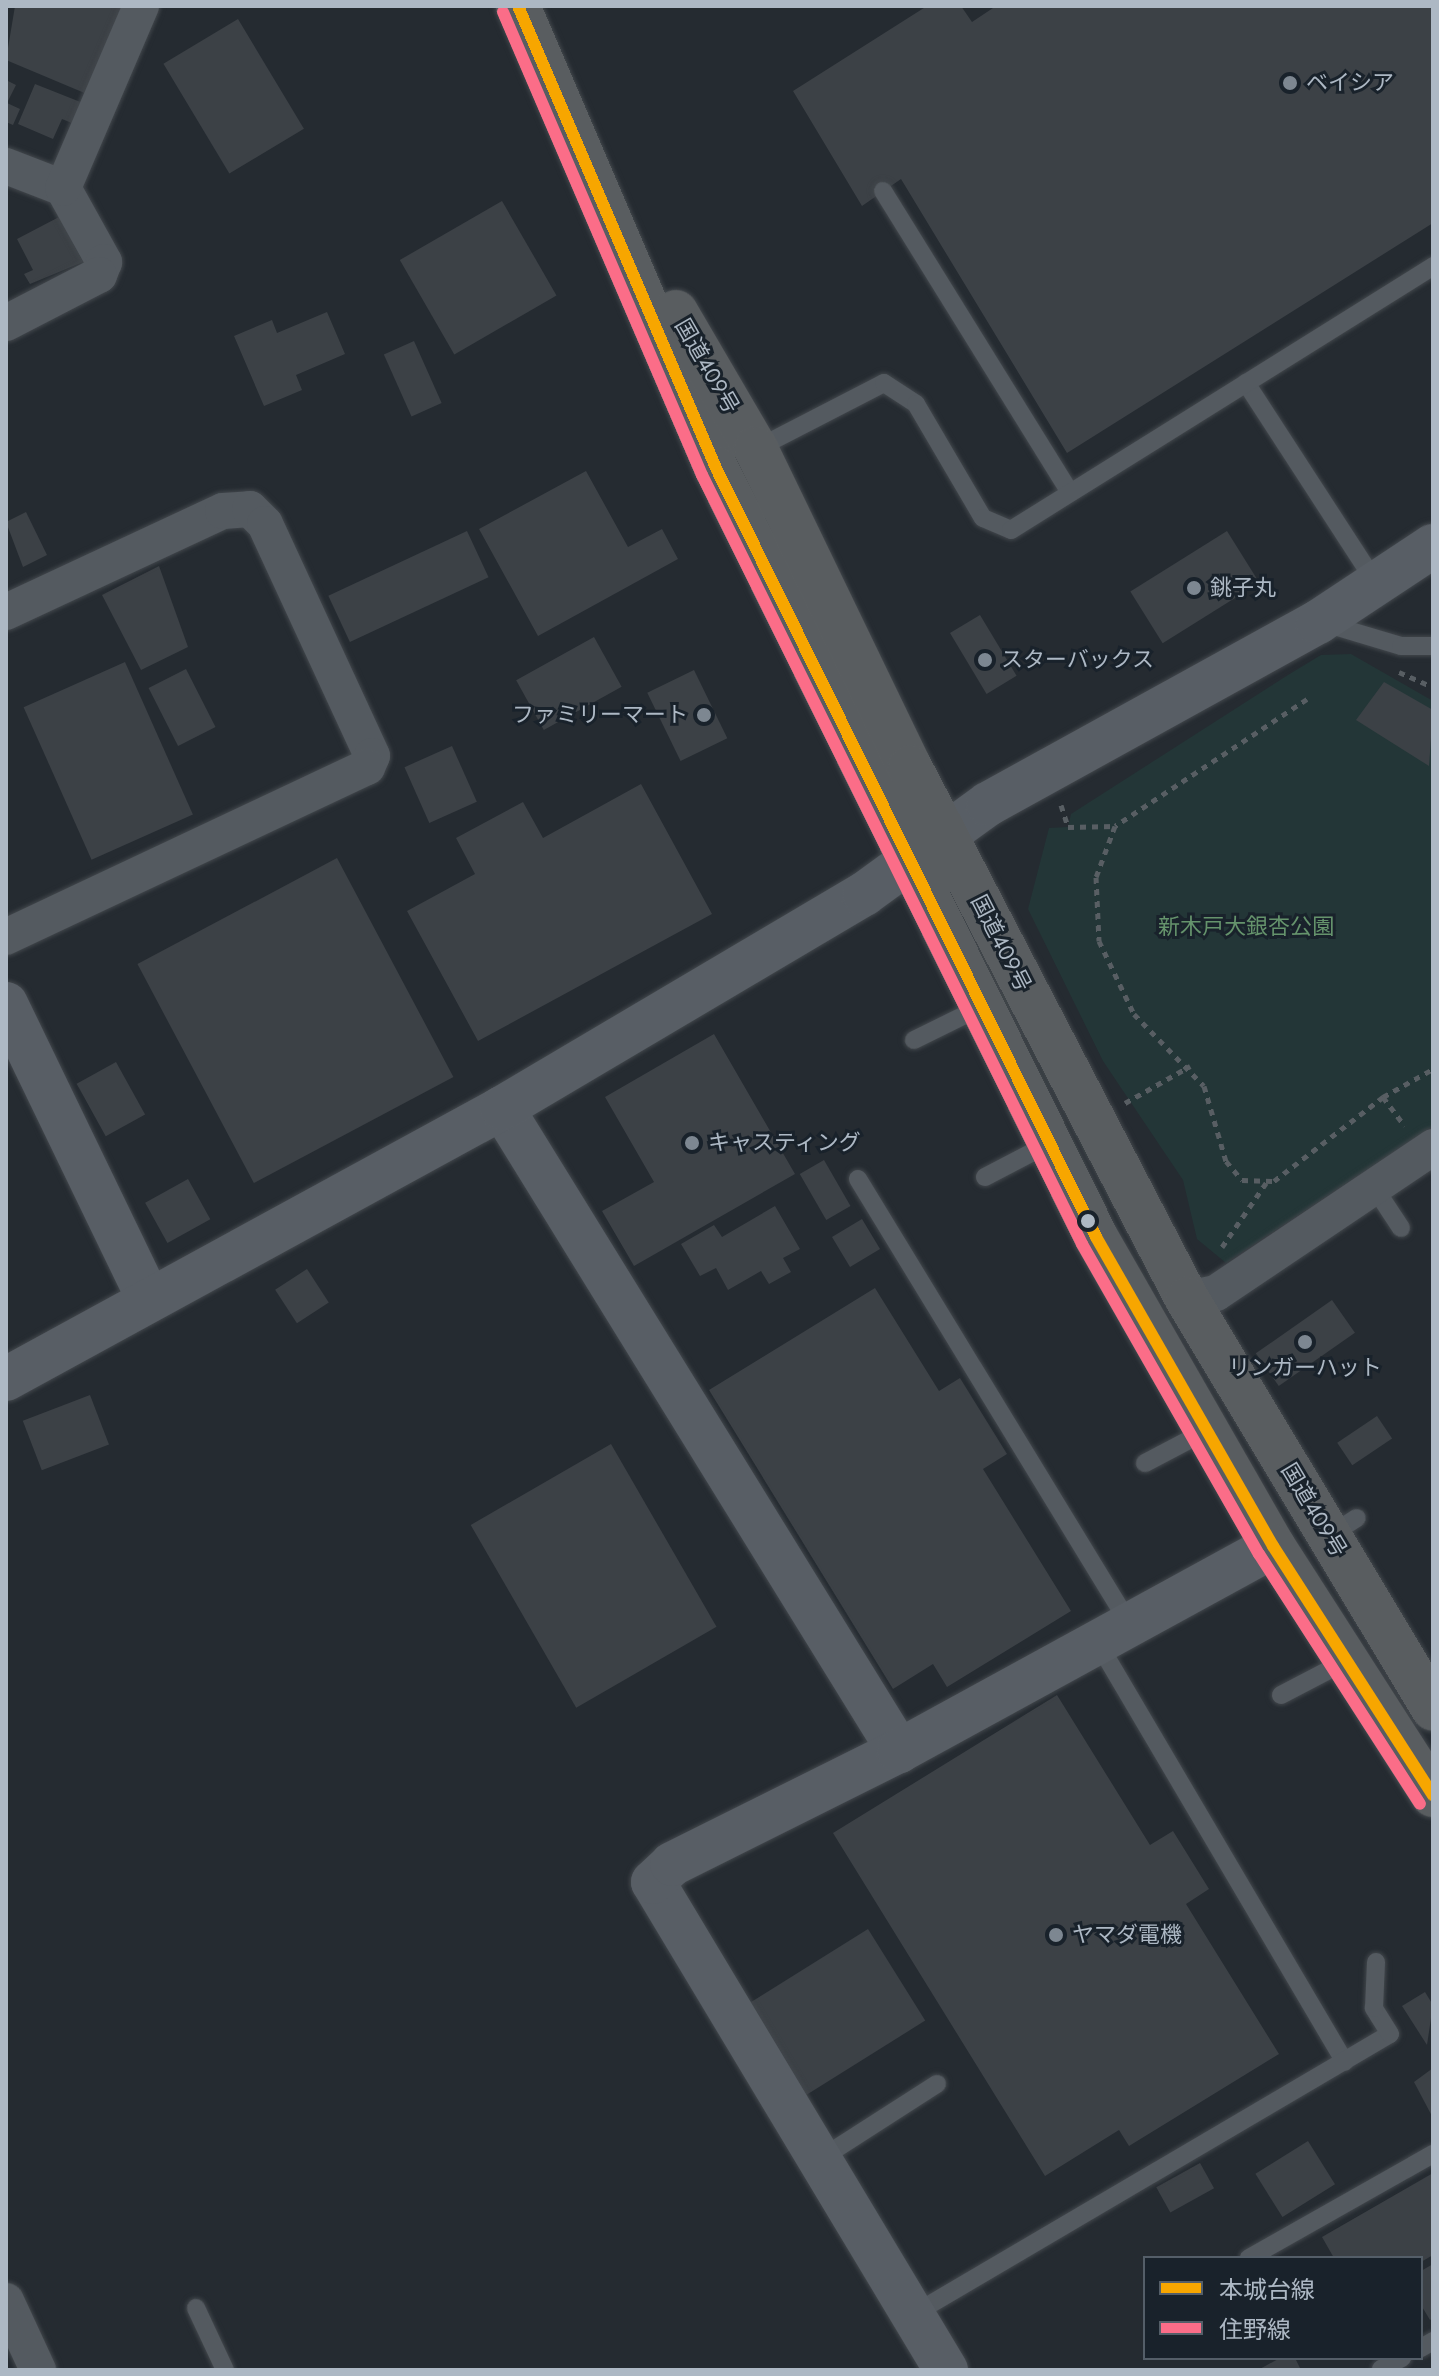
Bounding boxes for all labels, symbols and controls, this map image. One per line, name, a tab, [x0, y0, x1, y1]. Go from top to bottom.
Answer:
place label: ベイシア	[1306, 70, 1394, 96]
marker: ベイシア	[1281, 74, 1299, 92]
street label: 国道409号	[669, 314, 745, 418]
place label: 銚子丸	[1210, 575, 1276, 601]
marker: 銚子丸	[1185, 579, 1203, 597]
place label: スターバックス	[1001, 647, 1155, 673]
marker: スターバックス	[976, 651, 994, 669]
place label: ファミリーマート	[512, 702, 688, 728]
marker: ファミリーマート	[695, 706, 713, 724]
street label: 国道409号	[965, 890, 1037, 996]
park label: 新木戸大銀杏公園	[1158, 914, 1334, 940]
place label: キャスティング	[708, 1130, 862, 1156]
marker: キャスティング	[683, 1134, 701, 1152]
unlabelled marker	[1080, 1213, 1096, 1229]
marker: リンガーハット	[1296, 1333, 1314, 1351]
place label: リンガーハット	[1228, 1355, 1382, 1381]
street label: 国道409号	[1276, 1458, 1352, 1562]
place label: ヤマダ電機	[1072, 1922, 1182, 1948]
marker: ヤマダ電機	[1047, 1926, 1065, 1944]
legend	[1143, 2256, 1423, 2360]
text: 本城台線	[1219, 2272, 1315, 2307]
text: 住野線	[1219, 2312, 1291, 2347]

